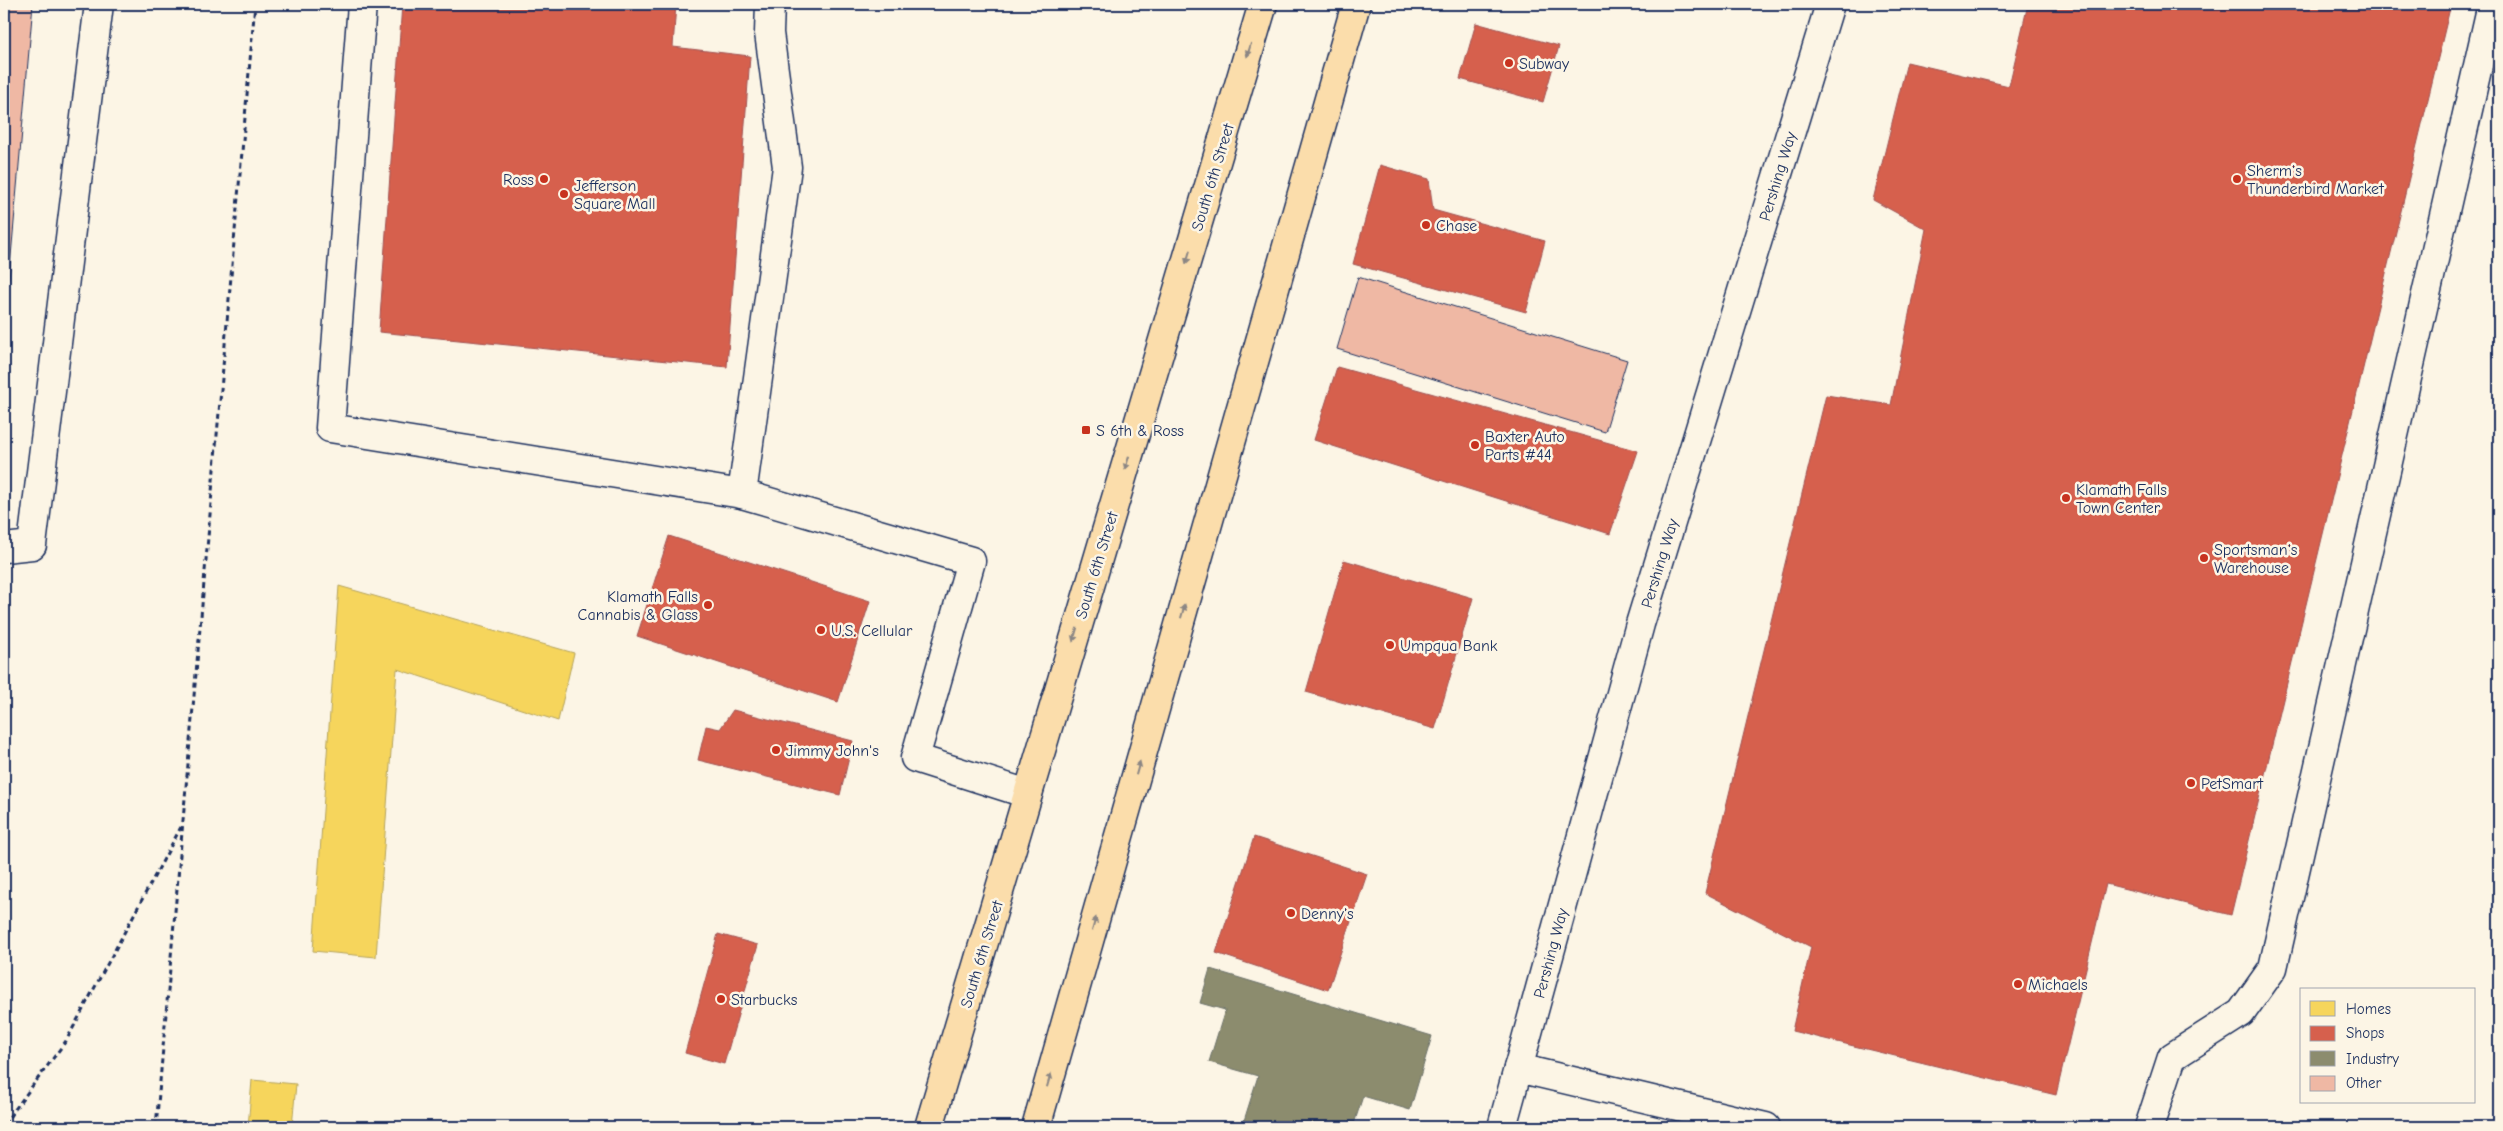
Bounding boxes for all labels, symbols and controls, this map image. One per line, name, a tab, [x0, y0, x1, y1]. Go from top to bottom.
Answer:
one-way arrow	[1245, 43, 1253, 58]
place label: Subway	[1519, 55, 1570, 73]
marker: Subway	[1503, 57, 1515, 69]
street label: South 6th Street	[1188, 121, 1238, 233]
street label: Pershing Way	[1756, 129, 1800, 223]
place label: Sherm's Thunderbird Market	[2247, 162, 2384, 198]
place label: Ross	[503, 171, 534, 189]
marker: Ross	[538, 173, 550, 185]
marker: Sherm's Thunderbird Market	[2231, 173, 2243, 185]
place label: Jefferson Square Mall	[574, 177, 656, 213]
marker: Jefferson Square Mall	[558, 188, 570, 200]
place label: Chase	[1436, 217, 1477, 235]
marker: Chase	[1420, 219, 1432, 231]
one-way arrow	[1183, 249, 1191, 264]
place label: S 6th & Ross	[1096, 422, 1184, 440]
marker: S 6th & Ross	[1080, 424, 1092, 436]
place label: Baxter Auto Parts #44	[1485, 428, 1565, 464]
marker: Baxter Auto Parts #44	[1469, 439, 1481, 451]
one-way arrow	[1122, 455, 1130, 470]
place label: Klamath Falls Town Center	[2076, 481, 2167, 517]
marker: Klamath Falls Town Center	[2060, 492, 2072, 504]
street label: South 6th Street	[1072, 509, 1122, 621]
street label: Pershing Way	[1638, 516, 1682, 610]
place label: Sportsman's Warehouse	[2214, 541, 2298, 577]
marker: Sportsman's Warehouse	[2198, 552, 2210, 564]
place label: Klamath Falls Cannabis & Glass	[578, 588, 698, 624]
marker: Klamath Falls Cannabis & Glass	[702, 599, 714, 611]
one-way arrow	[1179, 604, 1187, 619]
place label: U.S. Cellular	[831, 622, 913, 640]
marker: U.S. Cellular	[815, 624, 827, 636]
one-way arrow	[1071, 628, 1079, 643]
place label: Umpqua Bank	[1400, 637, 1498, 655]
marker: Umpqua Bank	[1384, 639, 1396, 651]
place label: Jimmy John's	[786, 742, 879, 760]
marker: Jimmy John's	[770, 744, 782, 756]
one-way arrow	[1135, 760, 1143, 775]
place label: PetSmart	[2201, 775, 2264, 793]
marker: PetSmart	[2185, 777, 2197, 789]
street label: South 6th Street	[957, 898, 1007, 1010]
place label: Denny's	[1301, 905, 1354, 923]
street label: Pershing Way	[1530, 905, 1572, 1000]
marker: Denny's	[1285, 907, 1297, 919]
one-way arrow	[1090, 916, 1098, 932]
place label: Michaels	[2028, 976, 2088, 994]
marker: Michaels	[2012, 978, 2024, 990]
legend	[2300, 988, 2476, 1104]
place label: Starbucks	[731, 991, 798, 1009]
marker: Starbucks	[715, 993, 727, 1005]
text: Homes	[2346, 1000, 2391, 1018]
text: Shops	[2346, 1024, 2384, 1042]
text: Industry	[2346, 1050, 2399, 1068]
one-way arrow	[1046, 1073, 1054, 1088]
text: Other	[2346, 1074, 2381, 1092]

